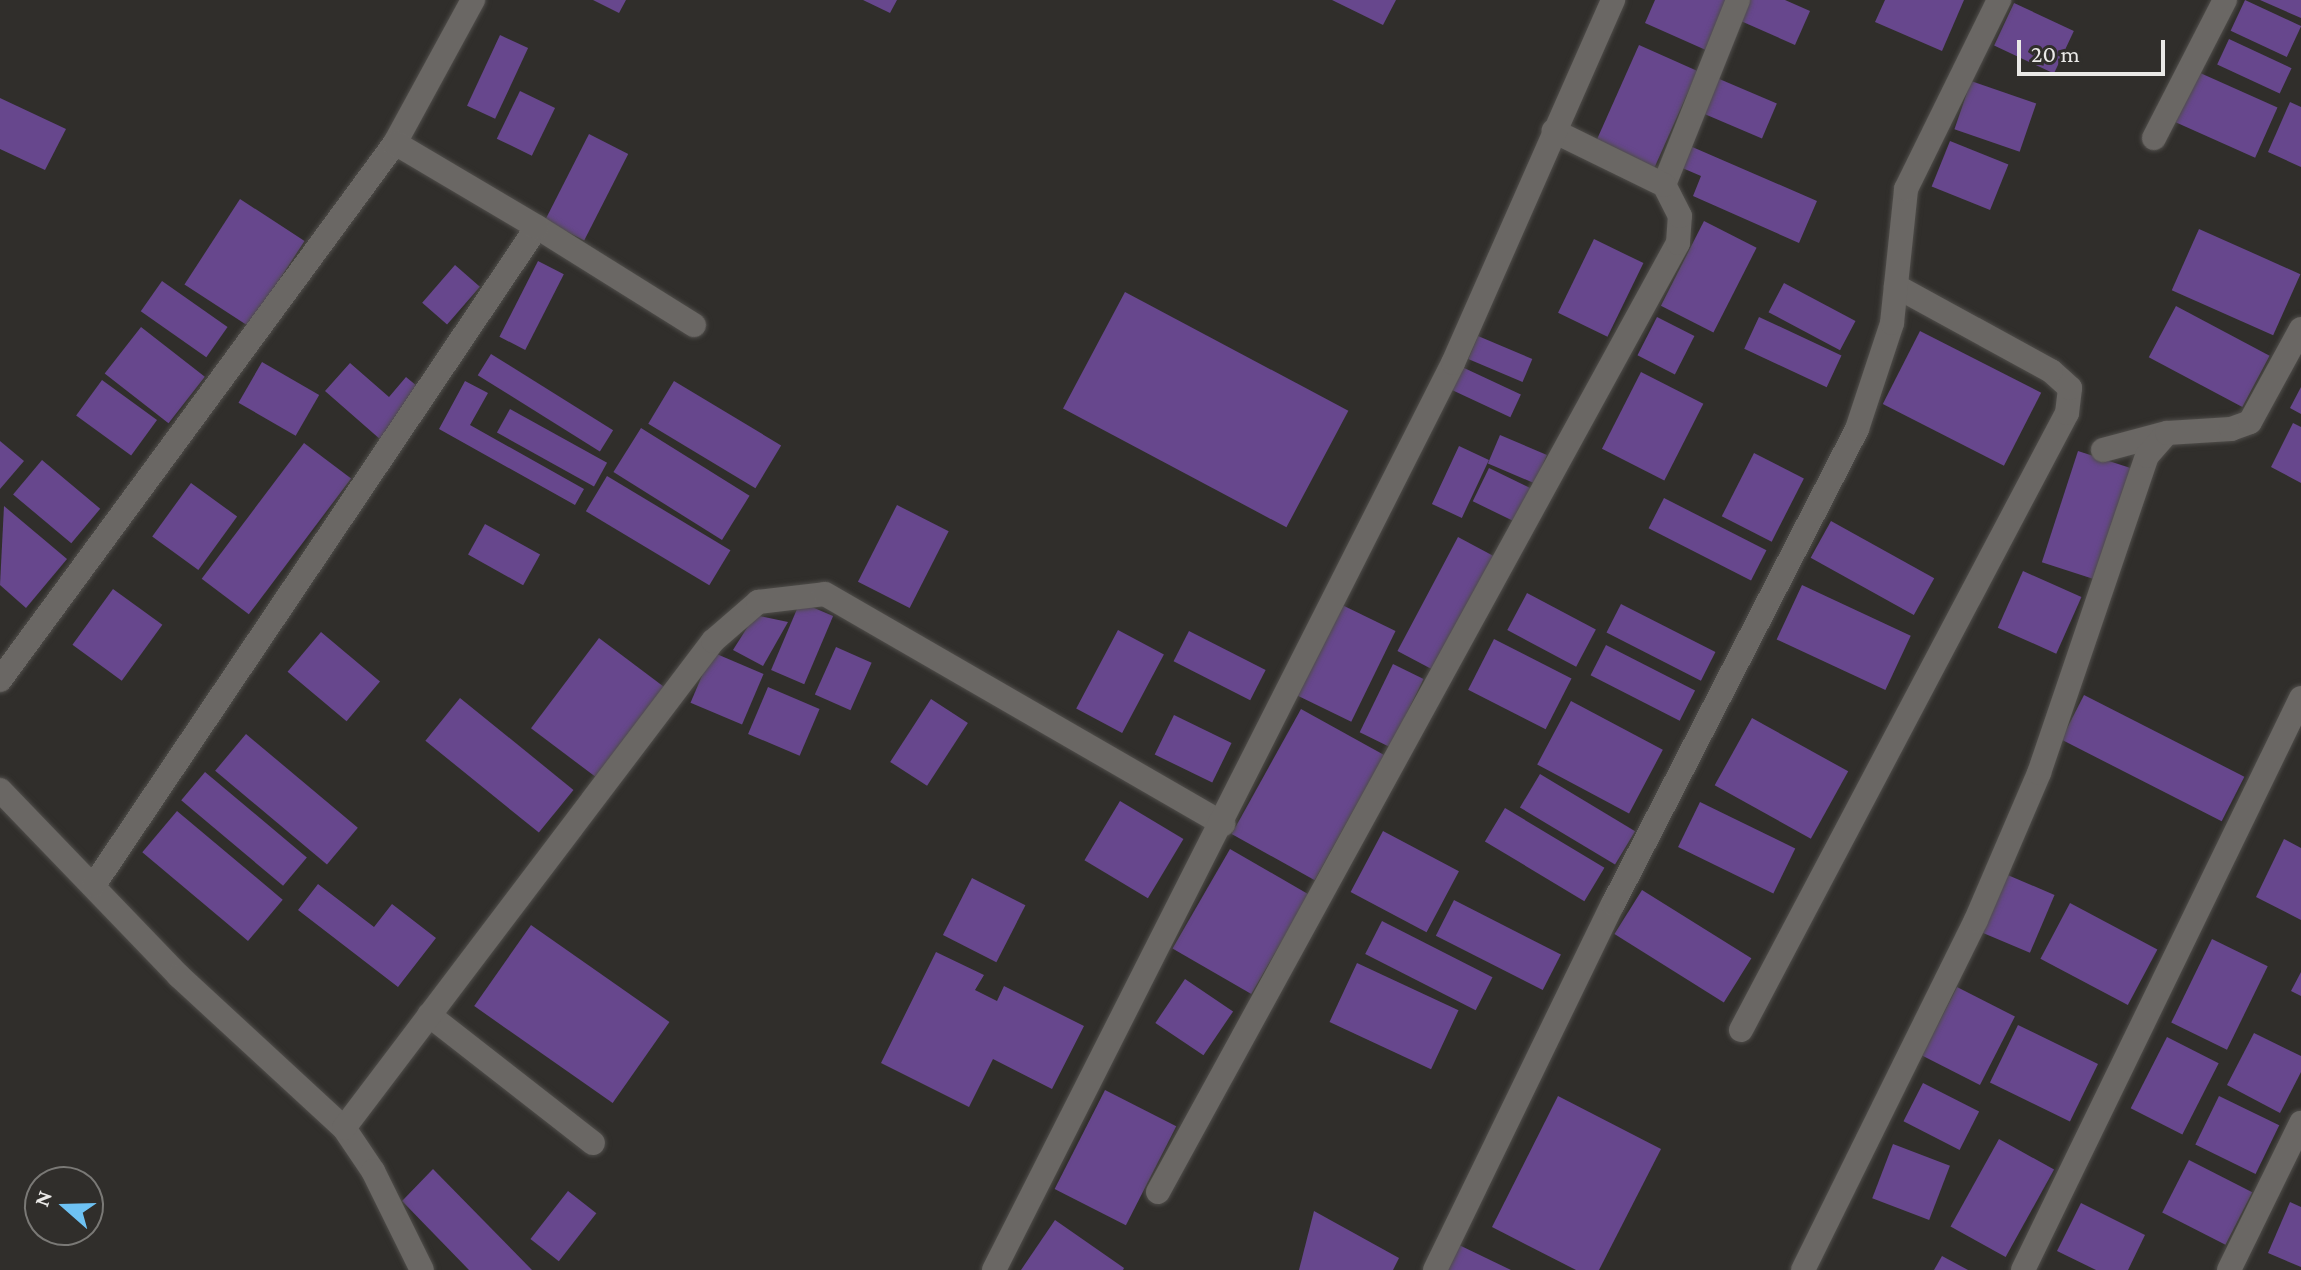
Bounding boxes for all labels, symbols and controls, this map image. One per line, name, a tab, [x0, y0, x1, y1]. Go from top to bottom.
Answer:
scale bar	[2021, 24, 2169, 74]
text: 20 m	[2031, 40, 2080, 67]
north arrow	[24, 1166, 104, 1246]
text: N	[29, 1187, 57, 1210]

